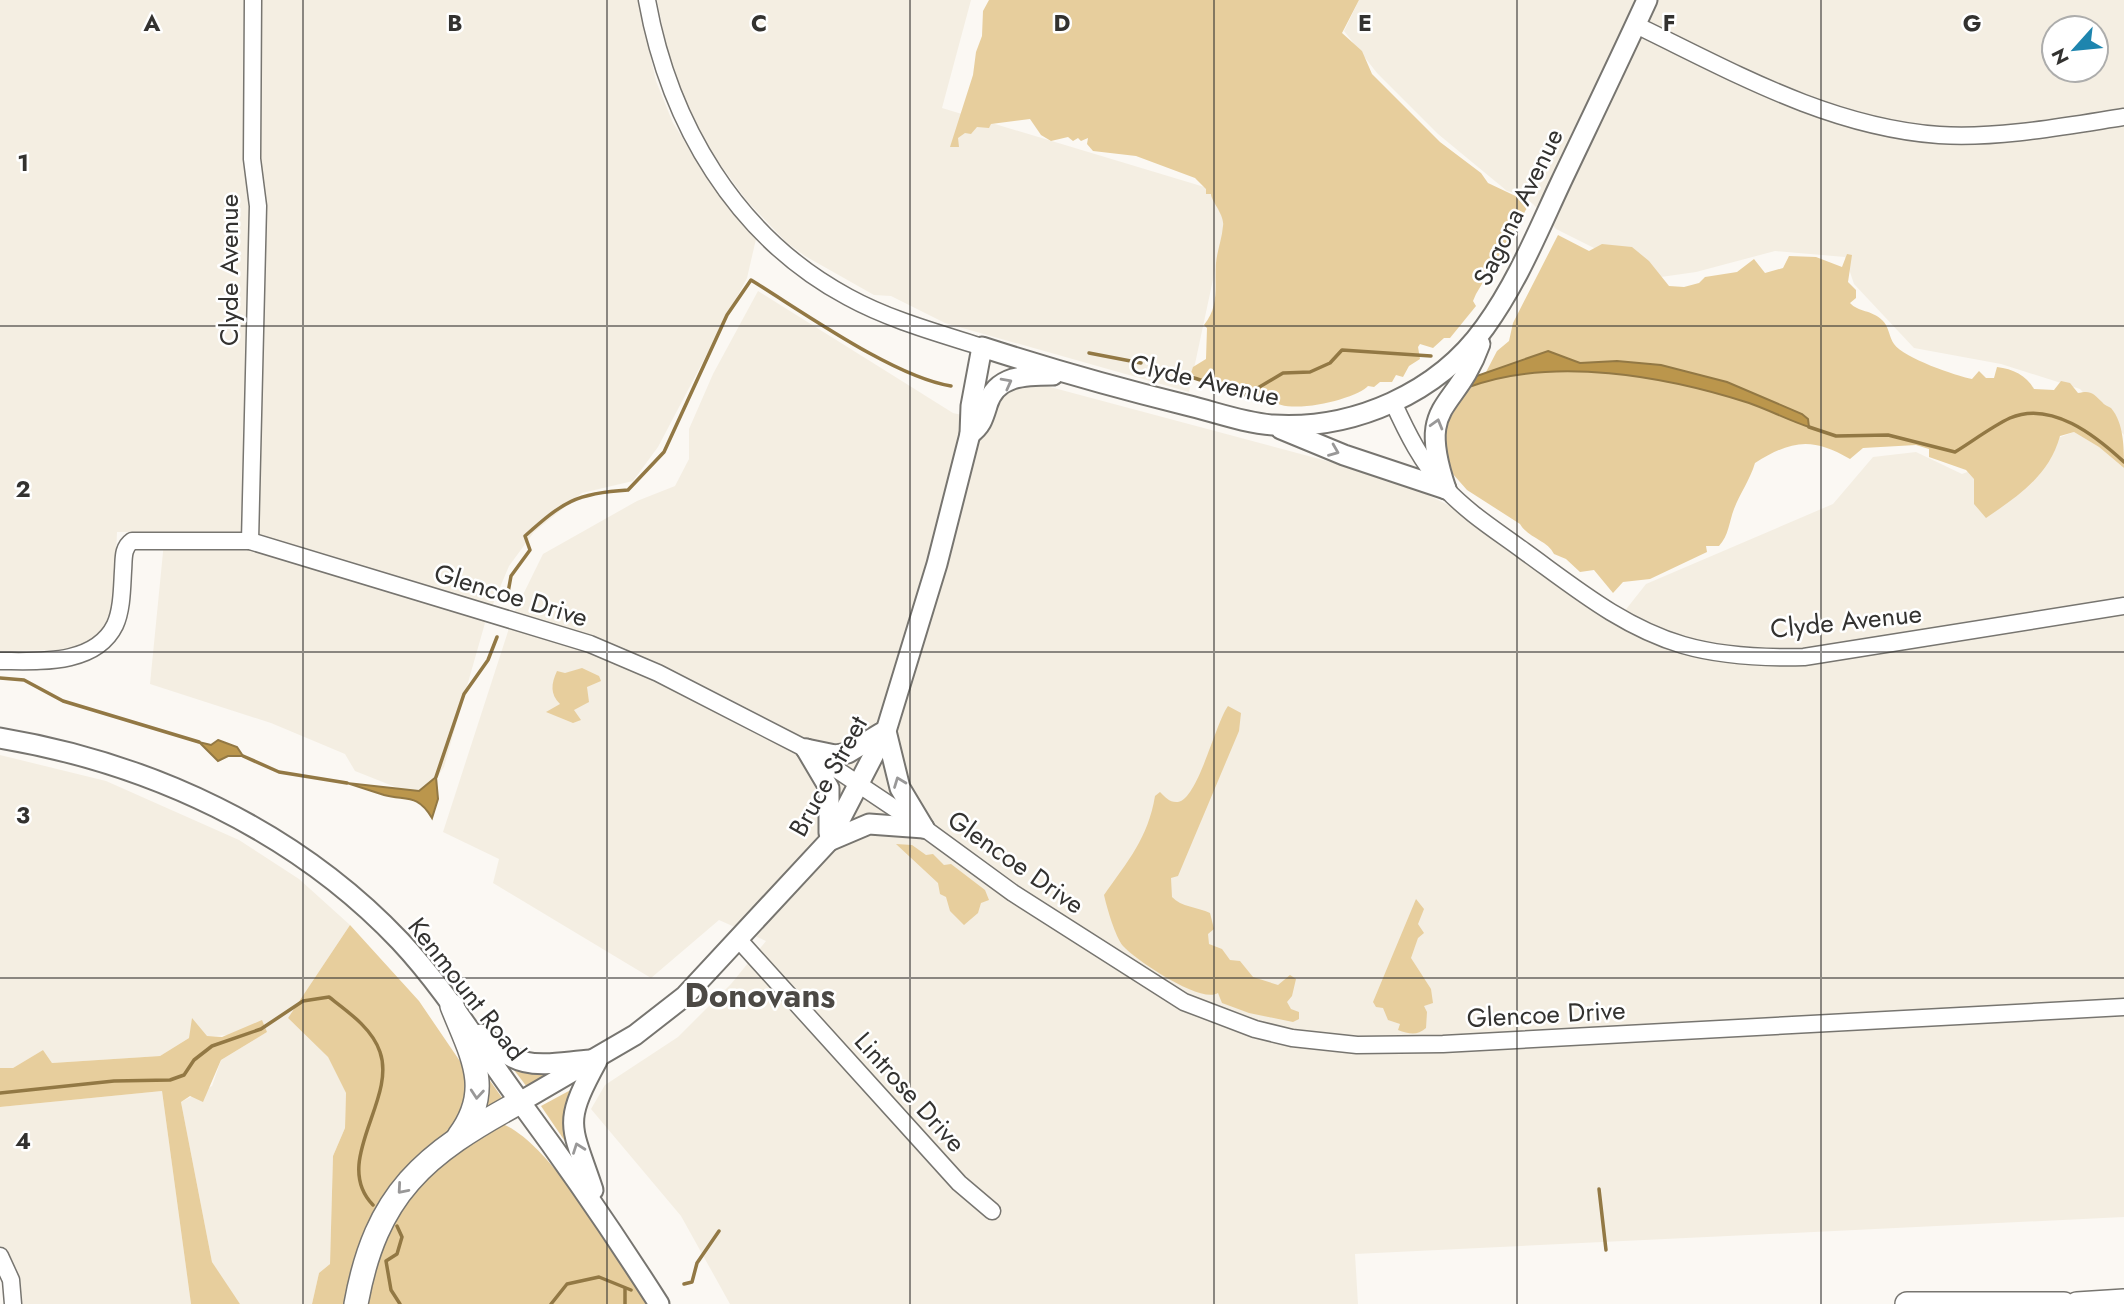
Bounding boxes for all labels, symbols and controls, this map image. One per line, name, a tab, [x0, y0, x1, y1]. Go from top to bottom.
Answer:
text: A	[143, 6, 161, 40]
text: B	[447, 6, 463, 40]
text: C	[751, 6, 767, 40]
text: D	[1054, 6, 1071, 40]
text: E	[1358, 6, 1372, 40]
text: F	[1663, 6, 1675, 40]
text: G	[1963, 6, 1981, 40]
north arrow	[2040, 14, 2110, 84]
text: N	[2045, 44, 2076, 69]
street label: Sagona Avenue	[1464, 122, 1572, 292]
text: 1	[17, 146, 29, 180]
street label: Clyde Avenue	[210, 194, 248, 346]
street label: Clyde Avenue	[1127, 344, 1283, 416]
one-way arrow	[999, 377, 1012, 391]
one-way arrow	[1429, 418, 1443, 430]
one-way arrow	[1326, 443, 1339, 457]
text: 2	[15, 472, 31, 506]
street label: Glencoe Drive	[430, 554, 592, 636]
street label: Clyde Avenue	[1768, 594, 1924, 648]
street label: Bruce Street	[779, 708, 877, 843]
one-way arrow	[893, 777, 907, 789]
text: 3	[16, 798, 30, 832]
street label: Glencoe Drive	[940, 801, 1092, 923]
street label: Kenmount Road	[399, 909, 535, 1069]
district label: Donovans	[685, 972, 835, 1019]
street label: Glencoe Drive	[1466, 991, 1626, 1037]
street label: Lintrose Drive	[846, 1023, 974, 1161]
one-way arrow	[470, 1089, 485, 1100]
text: 4	[15, 1124, 31, 1158]
one-way arrow	[573, 1142, 587, 1154]
one-way arrow	[398, 1180, 410, 1193]

